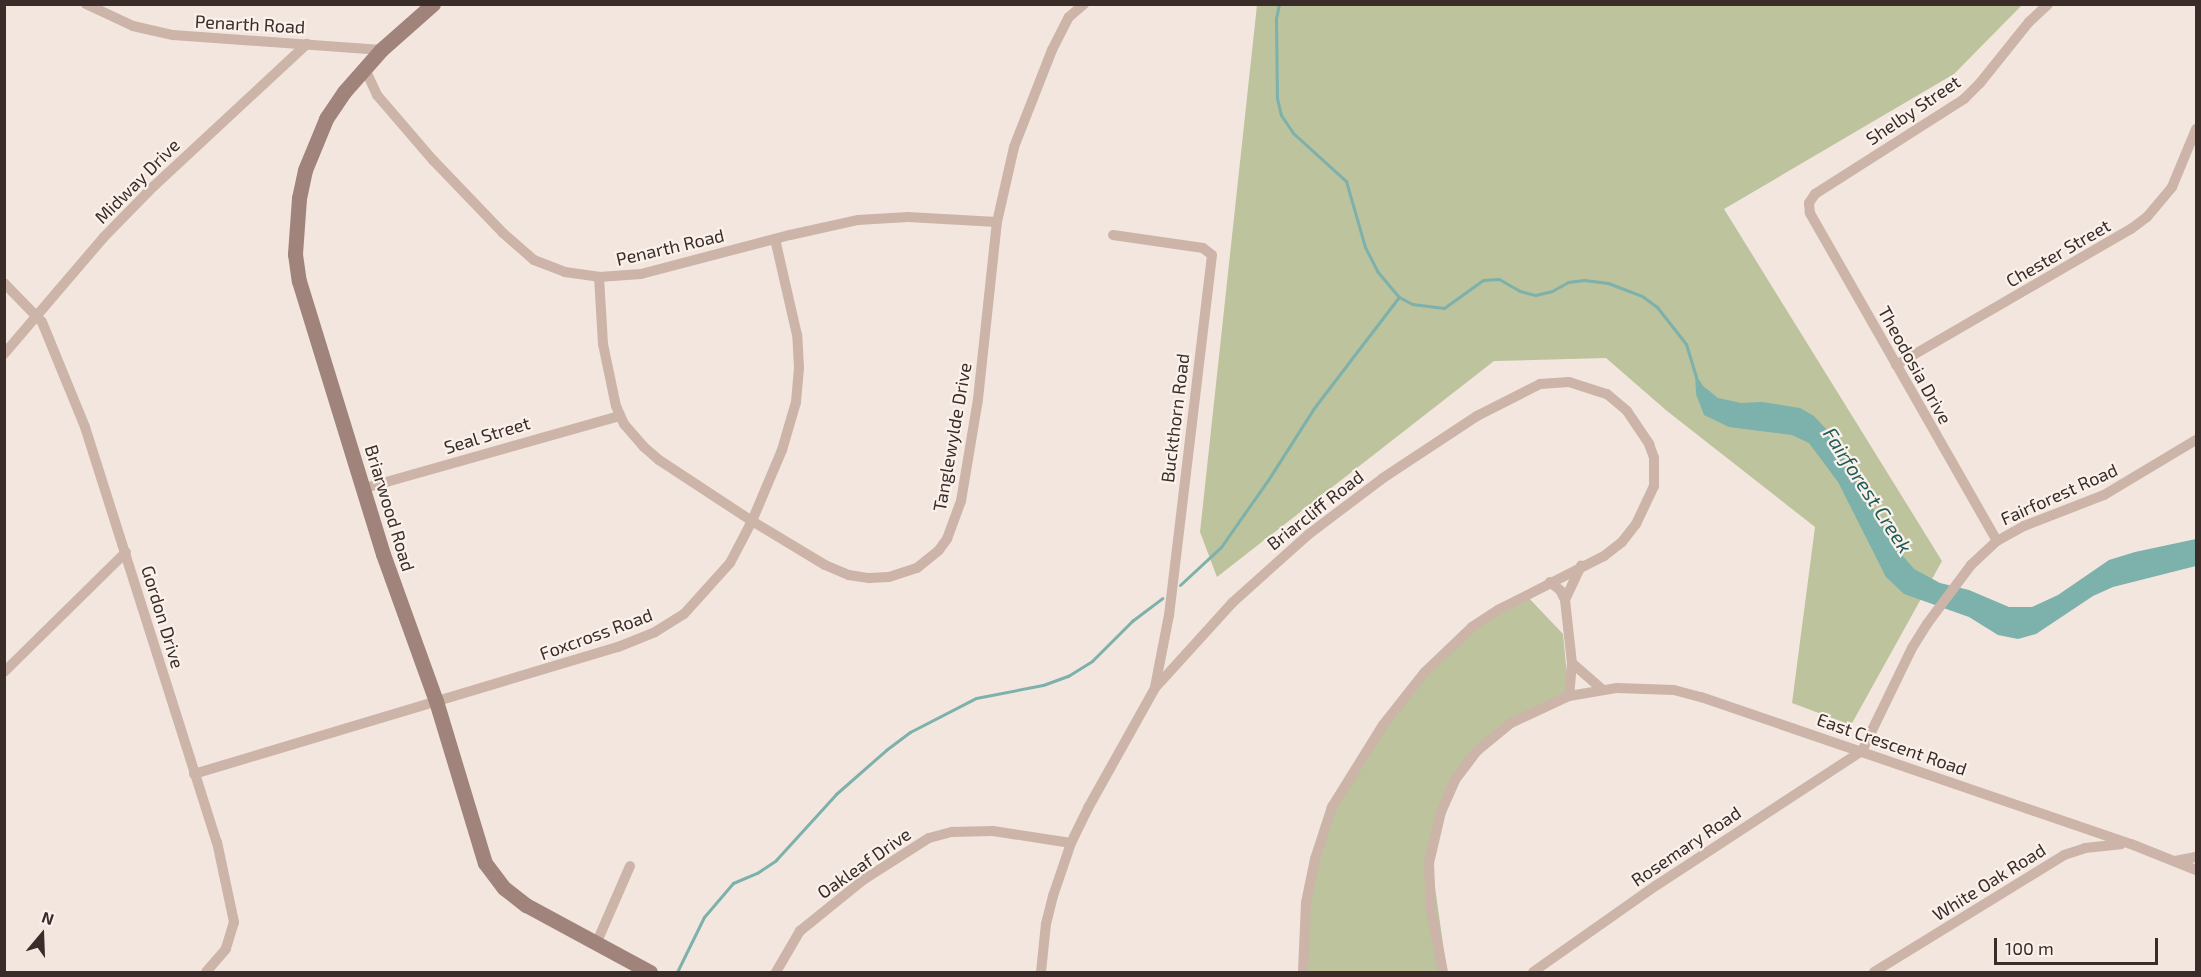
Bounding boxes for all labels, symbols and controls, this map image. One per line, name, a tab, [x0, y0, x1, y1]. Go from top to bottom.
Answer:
street label: Penarth Road	[194, 10, 306, 38]
street label: Shelby Street	[1862, 70, 1964, 150]
street label: Midway Drive	[90, 134, 184, 228]
street label: Chester Street	[2002, 214, 2114, 292]
street label: Penarth Road	[614, 224, 726, 270]
street label: Theodosia Drive	[1874, 302, 1956, 428]
street label: Buckthorn Road	[1156, 352, 1194, 484]
street label: Tanglewylde Drive	[928, 361, 976, 513]
street label: Seal Street	[441, 412, 533, 458]
water label: Fairforest Creek	[1818, 423, 1918, 557]
street label: Briarwood Road	[361, 442, 419, 574]
street label: Fairforest Road	[1997, 459, 2121, 529]
street label: Briarcliff Road	[1262, 466, 1368, 554]
street label: Gordon Drive	[137, 563, 189, 671]
street label: Foxcross Road	[537, 604, 655, 664]
street label: East Crescent Road	[1814, 708, 1970, 780]
street label: Rosemary Road	[1627, 801, 1745, 891]
street label: Oakleaf Drive	[813, 823, 915, 903]
street label: White Oak Road	[1929, 839, 2049, 925]
north arrow	[12, 905, 72, 965]
text: N	[39, 907, 57, 928]
scale bar	[1997, 926, 2160, 964]
text: 100 m	[2005, 937, 2054, 959]

